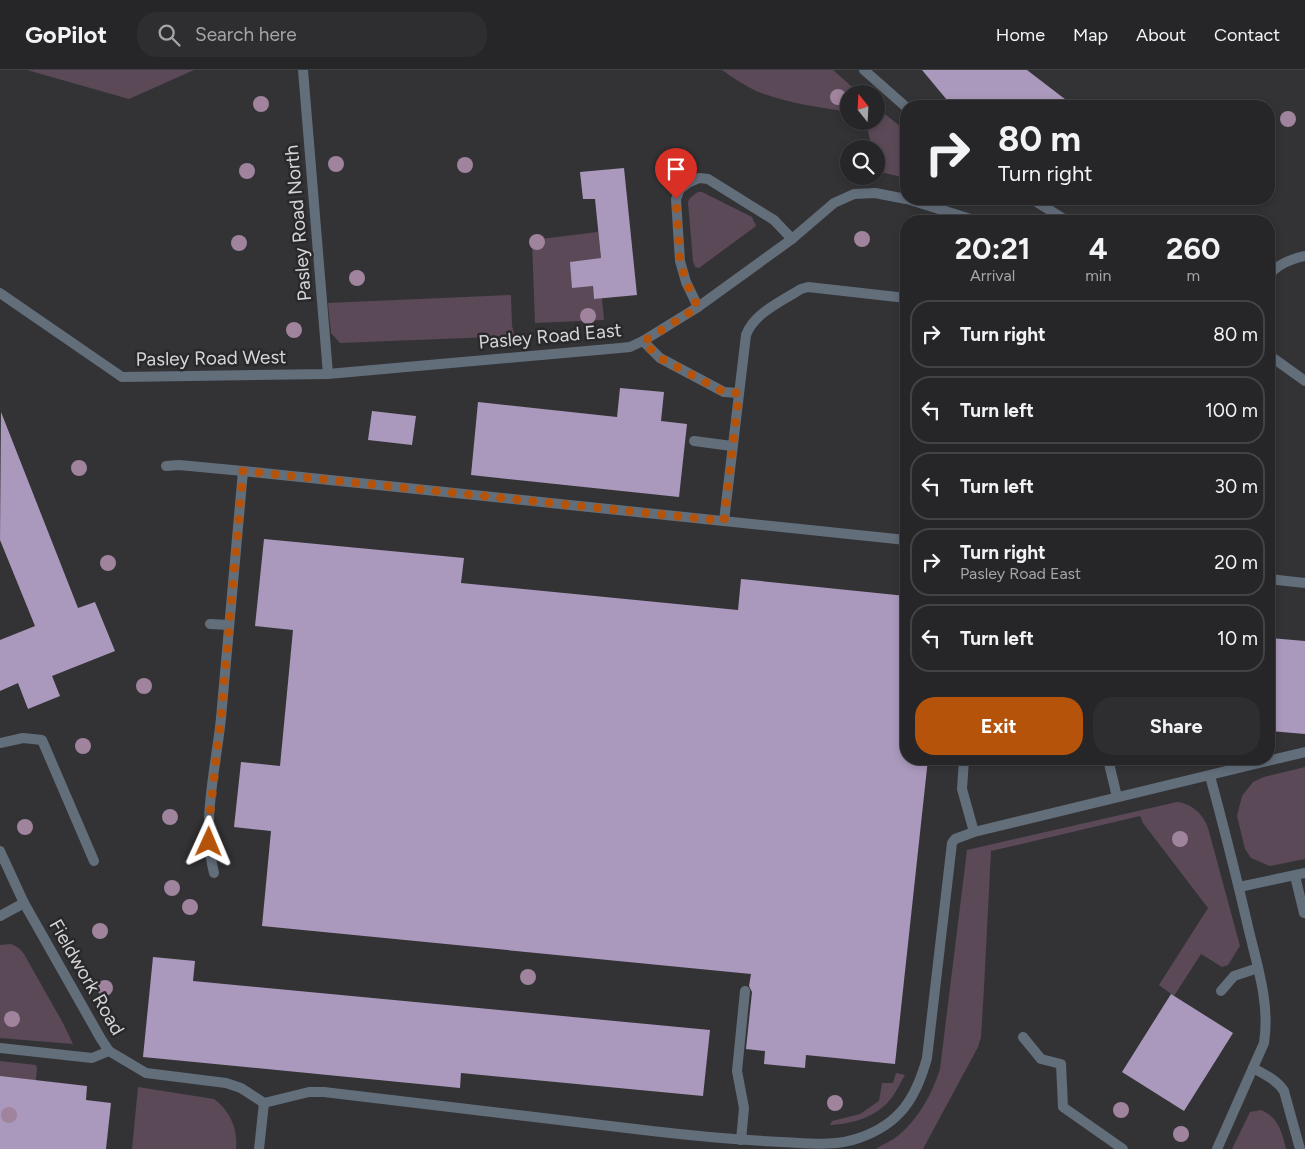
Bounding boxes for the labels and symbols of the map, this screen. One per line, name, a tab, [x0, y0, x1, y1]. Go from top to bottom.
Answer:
north arrow	[840, 85, 885, 130]
street label: Pasley Road North	[280, 144, 316, 302]
pin	[655, 148, 697, 199]
street label: Pasley Road East	[477, 318, 623, 354]
street label: Pasley Road West	[135, 345, 287, 371]
position arrow	[182, 815, 234, 867]
street label: Fieldwork Road	[44, 915, 130, 1039]

